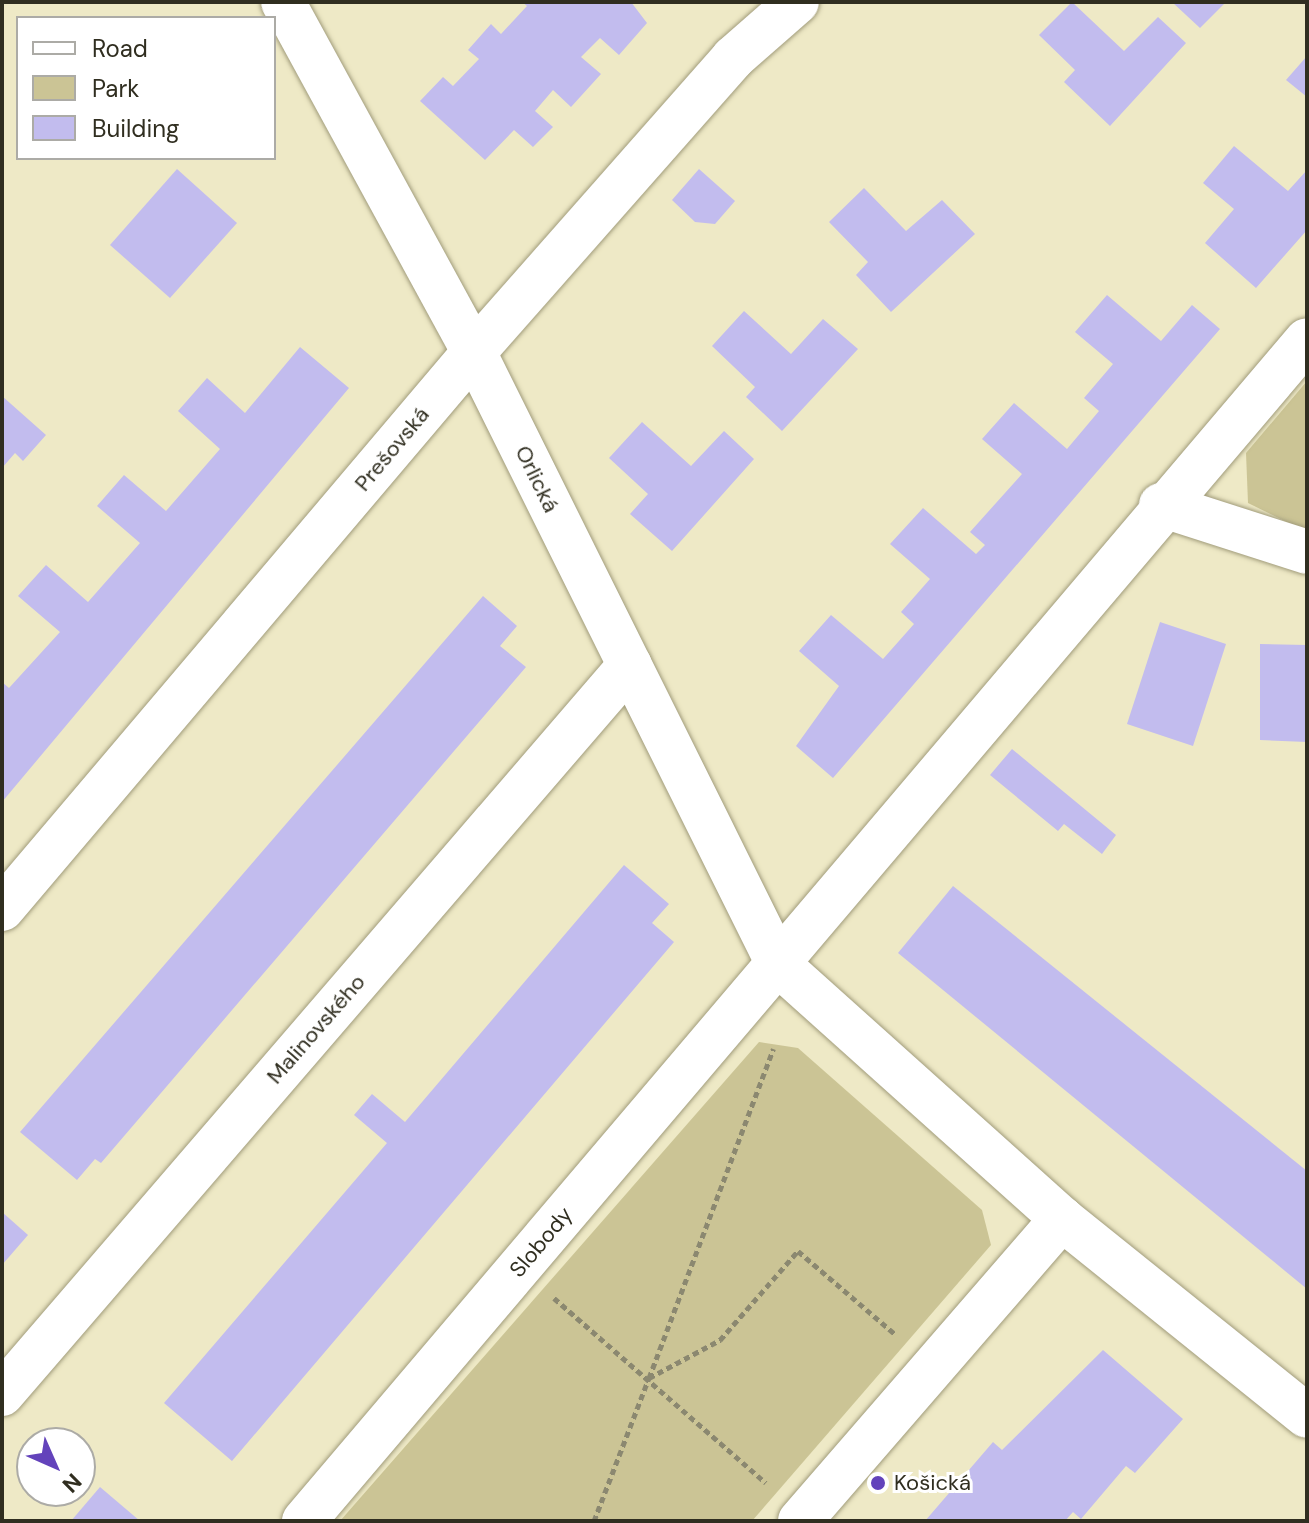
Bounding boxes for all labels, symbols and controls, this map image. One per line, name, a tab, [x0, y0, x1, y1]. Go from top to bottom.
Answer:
legend	[16, 16, 276, 160]
text: Road	[92, 33, 148, 64]
text: Park	[92, 73, 139, 104]
text: Building	[92, 113, 179, 144]
street label: Prešovská	[349, 402, 435, 496]
street label: Orlická	[510, 441, 564, 517]
street label: Malinovského	[261, 969, 371, 1089]
street label: Slobody	[504, 1202, 578, 1282]
north arrow	[16, 1427, 96, 1507]
text: N	[56, 1467, 88, 1499]
place label: Košická	[894, 1470, 971, 1496]
marker: Košická	[869, 1474, 887, 1492]

